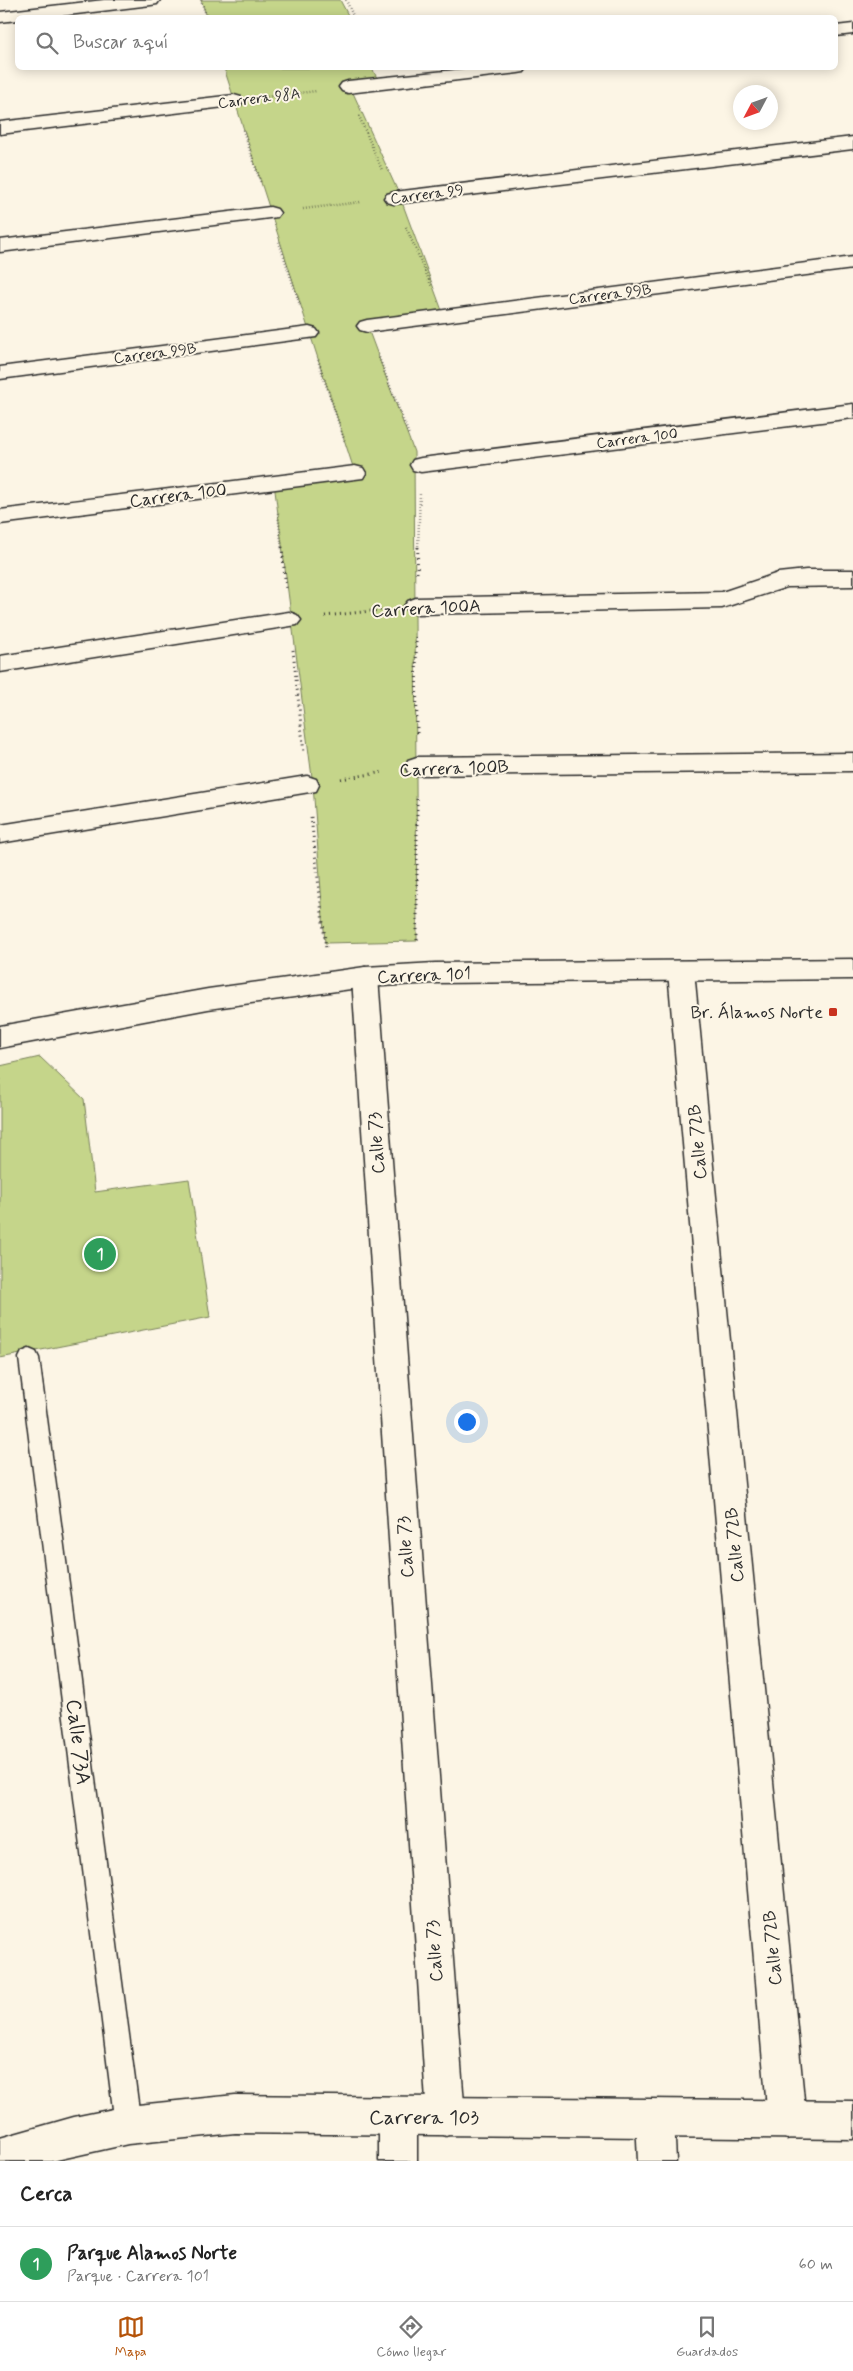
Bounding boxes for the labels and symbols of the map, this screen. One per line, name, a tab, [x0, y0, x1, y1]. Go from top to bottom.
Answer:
street label: Carrera 98A	[217, 84, 301, 114]
north arrow	[733, 85, 778, 130]
street label: Carrera 99	[389, 181, 465, 209]
street label: Carrera 99B	[568, 280, 653, 310]
street label: Carrera 99B	[113, 339, 198, 369]
street label: Carrera 100	[595, 424, 679, 454]
street label: Carrera 100	[128, 478, 228, 514]
street label: Carrera 100A	[371, 594, 481, 624]
street label: Carrera 100B	[399, 755, 509, 783]
street label: Carrera 101	[377, 962, 471, 990]
place label: Br. Álamos Norte	[690, 1001, 823, 1025]
marker: Br. Álamos Norte	[827, 1006, 839, 1018]
street label: Calle 72B	[683, 1103, 713, 1181]
street label: Calle 73	[363, 1111, 391, 1175]
pin: 1	[84, 1235, 116, 1273]
your location	[454, 1409, 480, 1435]
street label: Calle 72B	[720, 1506, 750, 1584]
street label: Calle 73	[392, 1515, 420, 1579]
street label: Calle 73A	[59, 1698, 97, 1787]
street label: Calle 72B	[758, 1909, 788, 1987]
street label: Calle 73	[421, 1919, 449, 1983]
street label: Carrera 103	[369, 2104, 480, 2132]

